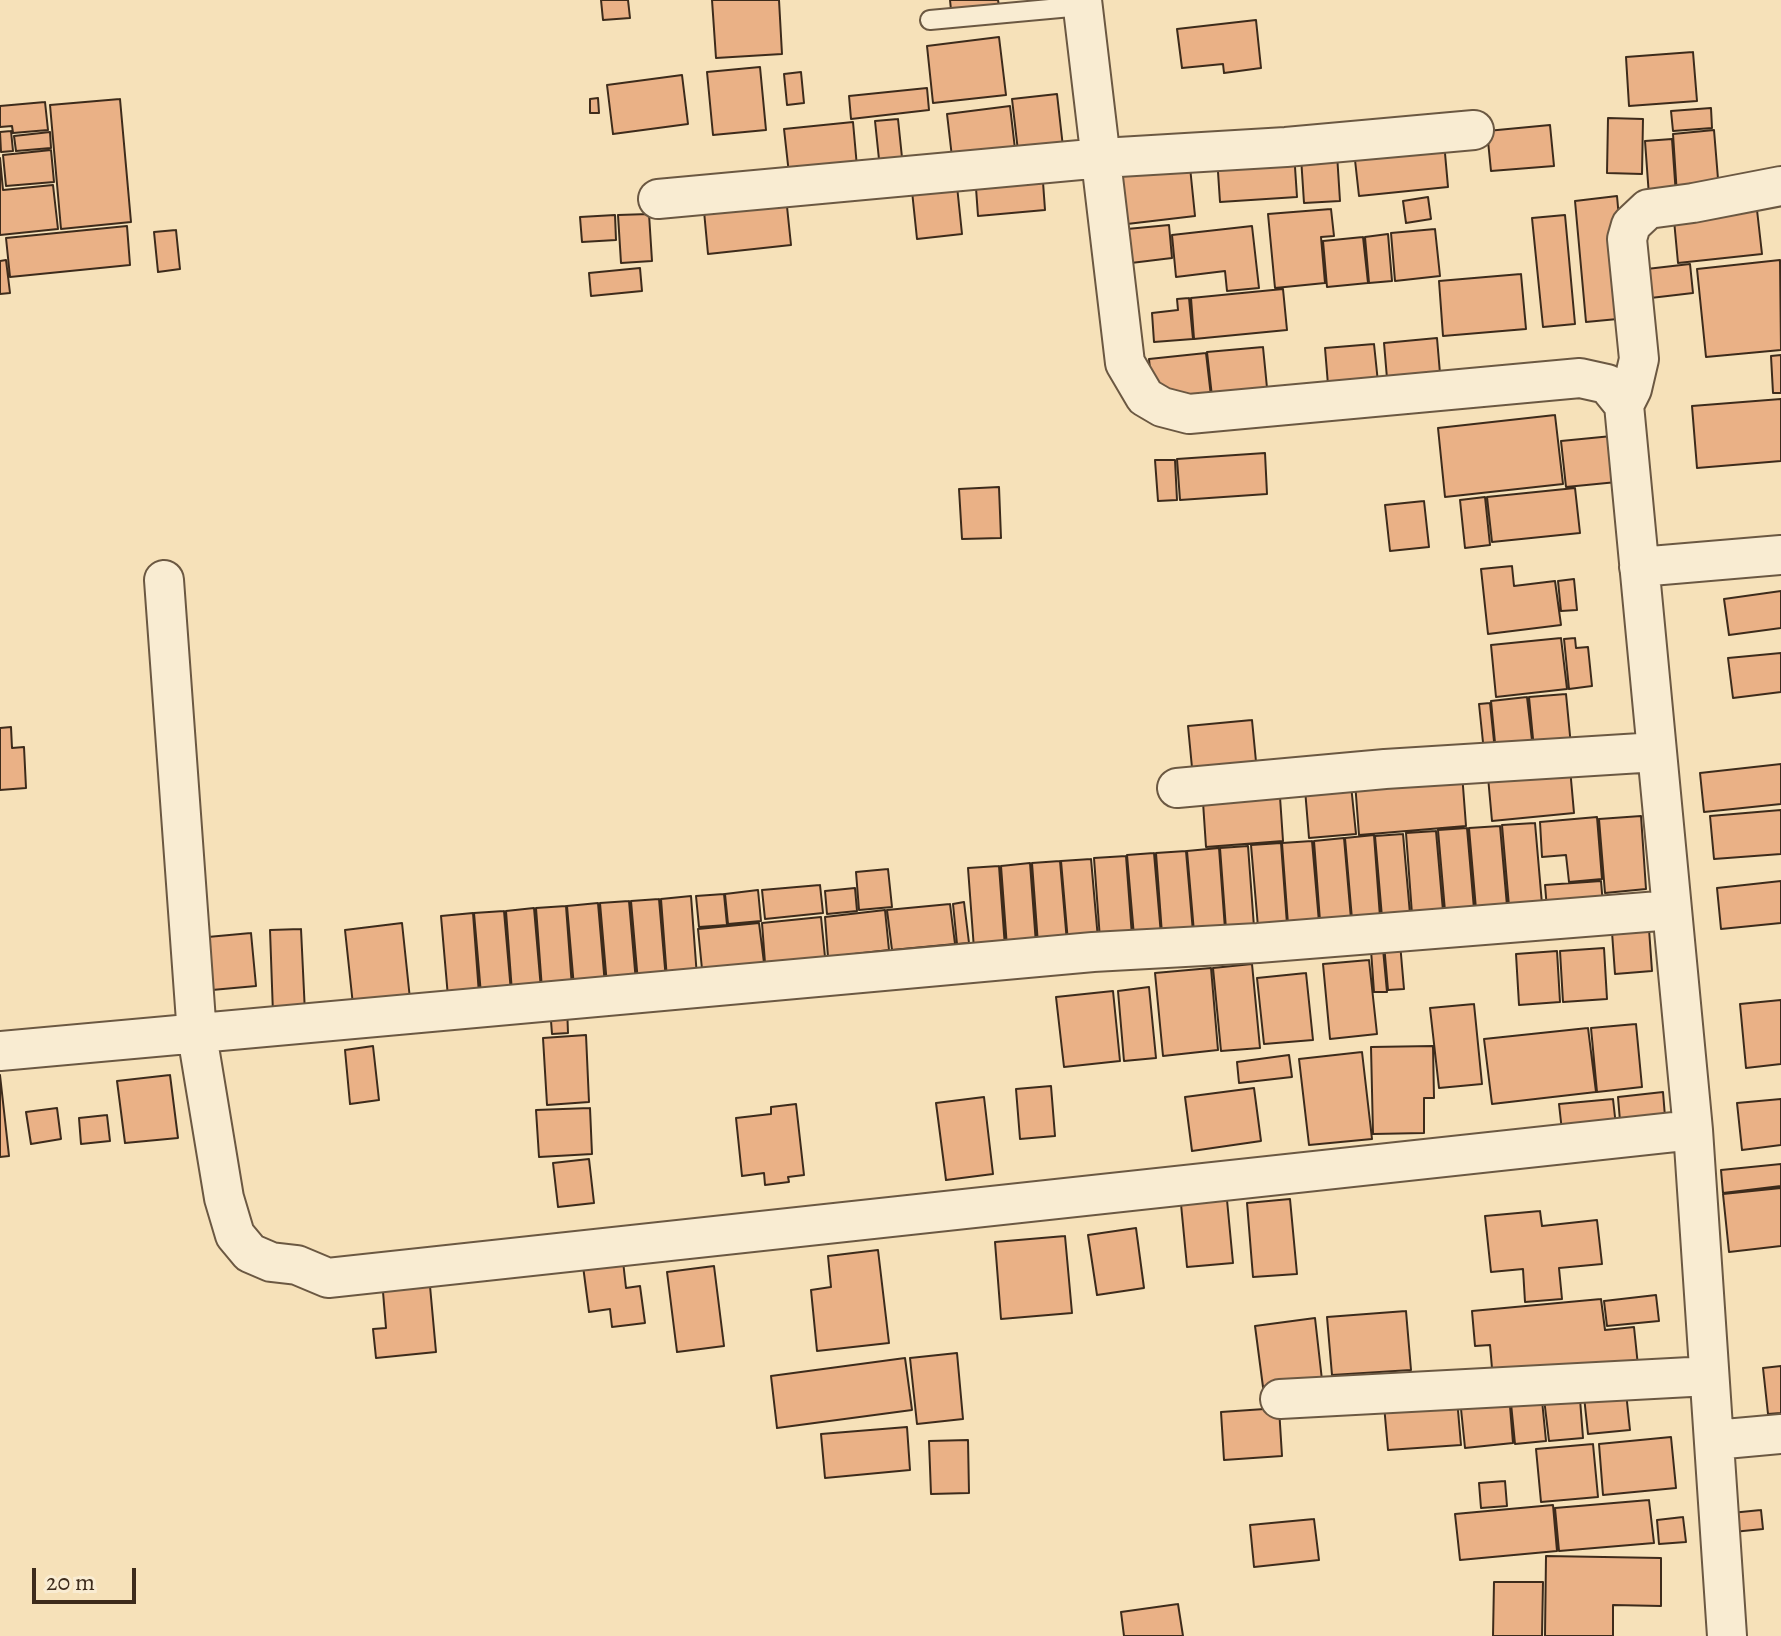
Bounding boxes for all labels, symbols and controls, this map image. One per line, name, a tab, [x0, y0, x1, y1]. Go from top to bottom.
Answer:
scale bar	[36, 1552, 140, 1602]
text: 20 m	[46, 1566, 95, 1598]

